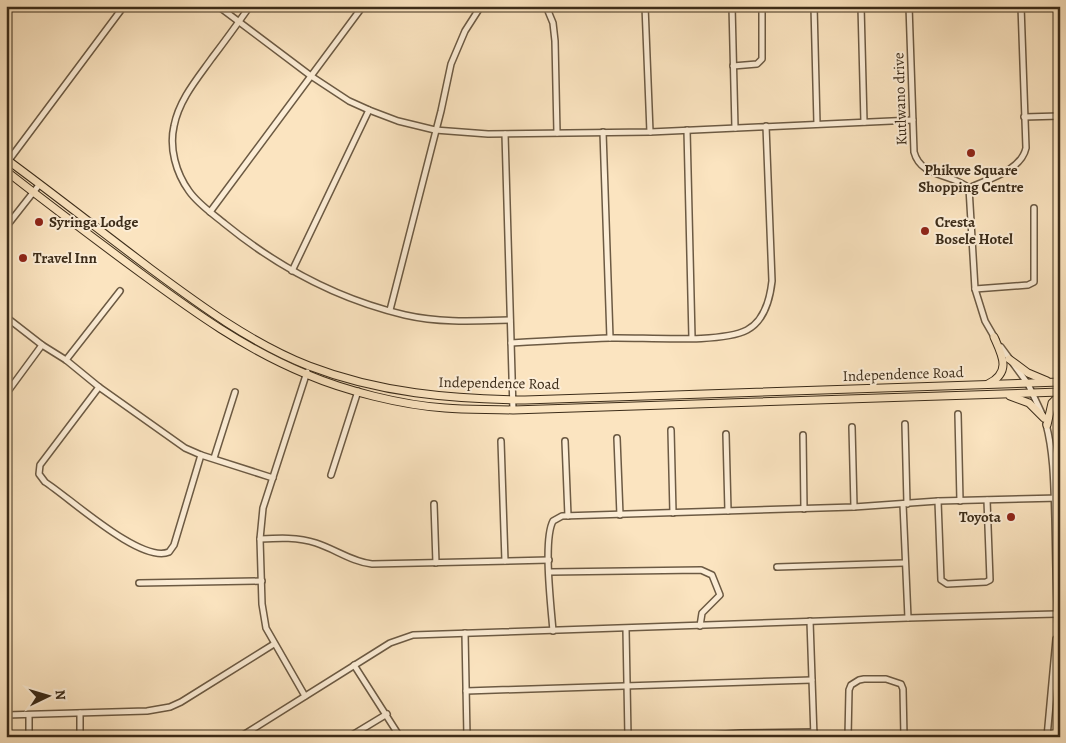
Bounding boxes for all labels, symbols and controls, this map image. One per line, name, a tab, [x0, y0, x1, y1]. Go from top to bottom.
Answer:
street label: Kutlwano drive	[888, 52, 912, 146]
marker: Phikwe Square Shopping Centre	[965, 147, 977, 159]
place label: Phikwe Square Shopping Centre	[918, 160, 1024, 197]
place label: Syringa Lodge	[49, 212, 138, 232]
place label: Cresta Bosele Hotel	[935, 212, 1013, 249]
marker: Syringa Lodge	[33, 216, 45, 228]
marker: Cresta Bosele Hotel	[919, 225, 931, 237]
place label: Travel Inn	[33, 248, 97, 268]
marker: Travel Inn	[17, 252, 29, 264]
street label: Independence Road	[842, 362, 965, 386]
street label: Independence Road	[438, 372, 561, 394]
place label: Toyota	[959, 507, 1002, 527]
marker: Toyota	[1005, 511, 1017, 523]
north arrow	[22, 670, 72, 720]
text: N	[51, 689, 70, 701]

